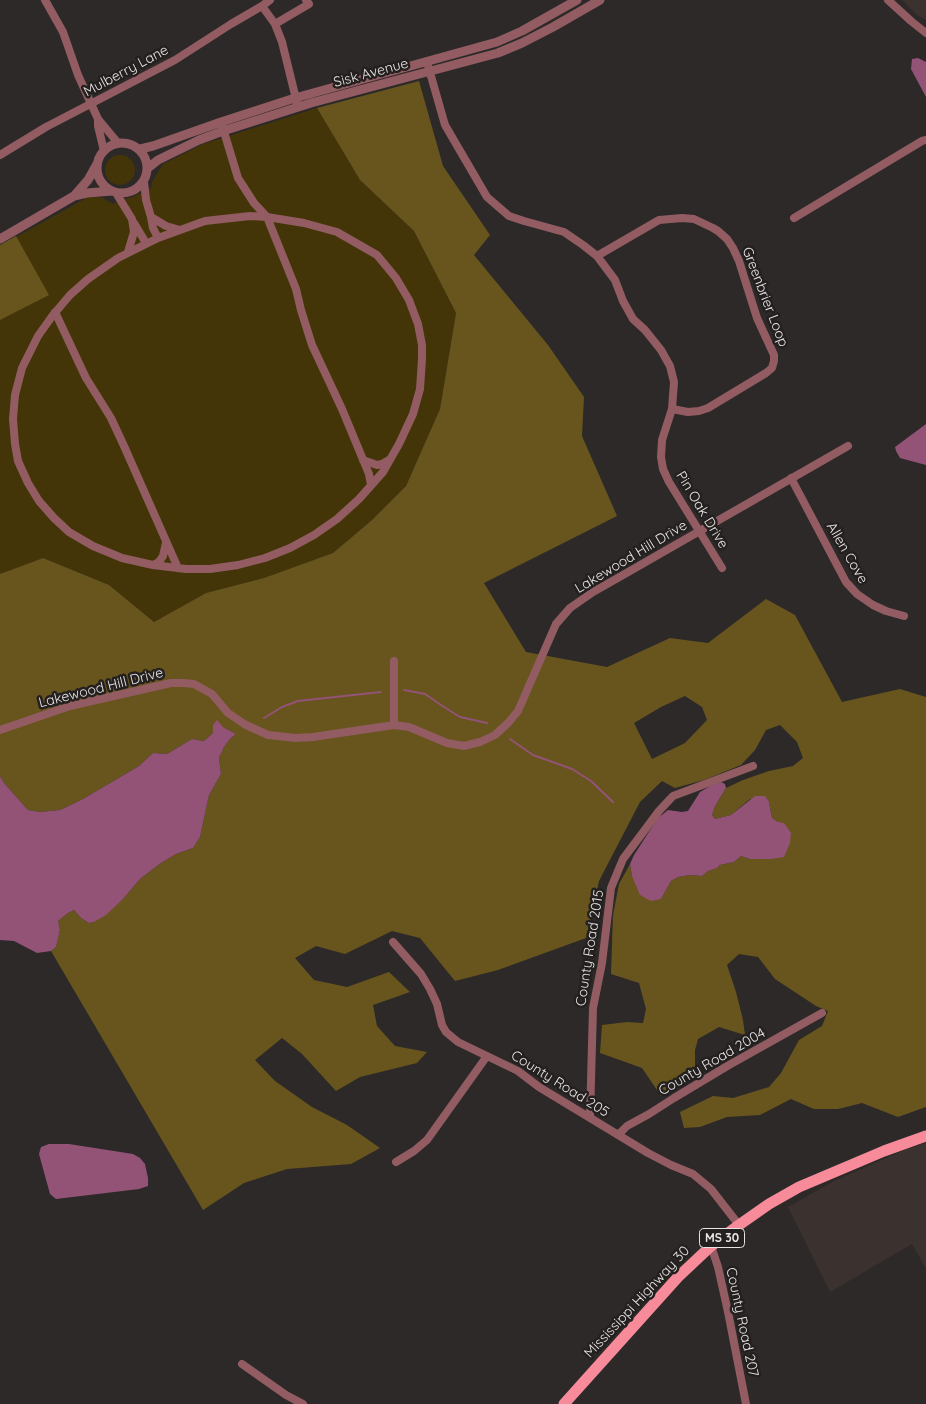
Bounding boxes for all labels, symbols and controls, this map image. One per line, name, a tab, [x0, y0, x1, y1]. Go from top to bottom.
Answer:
street label: Mulberry Lane	[81, 42, 171, 100]
street label: Sisk Avenue	[332, 55, 410, 91]
street label: Greenbrier Loop	[738, 245, 792, 349]
street label: Pin Oak Drive	[672, 468, 732, 552]
street label: Lakewood Hill Drive	[572, 517, 690, 597]
street label: Allen Cove	[823, 519, 871, 587]
street label: Lakewood Hill Drive	[37, 664, 165, 712]
street label: County Road 2015	[573, 889, 607, 1007]
street label: County Road 2004	[656, 1025, 768, 1099]
street label: County Road 205	[508, 1047, 612, 1121]
road number: MS 30	[700, 1228, 744, 1248]
street label: Mississippi Highway 30	[581, 1243, 693, 1361]
street label: County Road 207	[722, 1266, 762, 1378]

